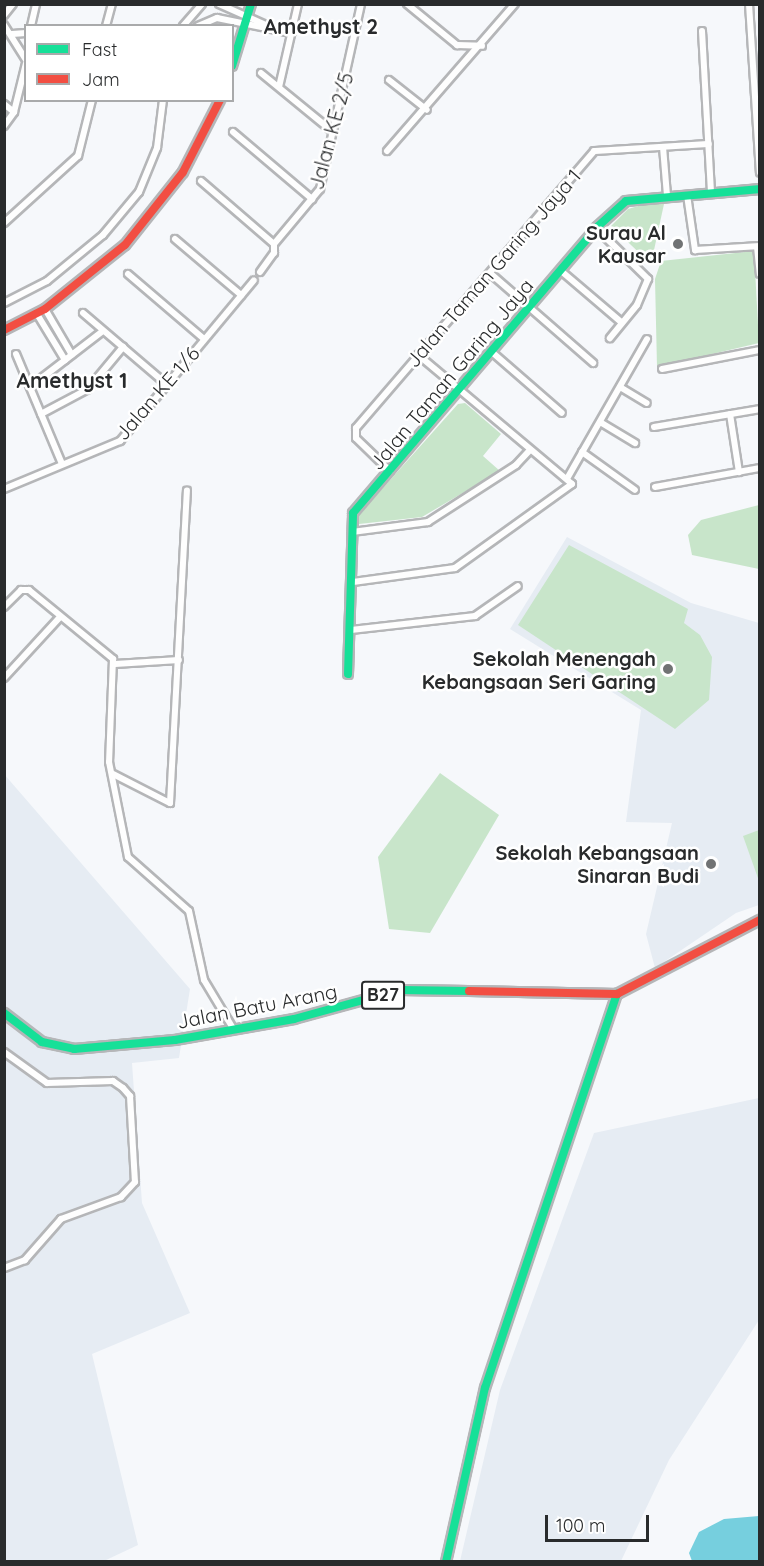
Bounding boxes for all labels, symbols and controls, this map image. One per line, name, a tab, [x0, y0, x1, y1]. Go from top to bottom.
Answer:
district label: Amethyst 2	[264, 13, 378, 39]
legend	[24, 24, 234, 102]
text: Fast	[82, 38, 117, 61]
text: Jam	[82, 68, 120, 91]
street label: Jalan KE 2/5	[304, 70, 358, 192]
street label: Jalan Taman Garing Jaya 1	[400, 164, 586, 372]
place label: Surau Al Kausar	[586, 220, 666, 267]
marker: Surau Al Kausar	[671, 237, 685, 251]
street label: Jalan Taman Garing Jaya	[364, 274, 538, 474]
street label: Jalan KE 1/6	[110, 341, 204, 445]
district label: Amethyst 1	[17, 367, 127, 393]
place label: Sekolah Menengah Kebangsaan Seri Garing	[422, 646, 656, 693]
marker: Sekolah Menengah Kebangsaan Seri Garing	[661, 662, 675, 676]
place label: Sekolah Kebangsaan Sinaran Budi	[495, 840, 699, 887]
marker: Sekolah Kebangsaan Sinaran Budi	[704, 857, 718, 871]
street label: Jalan Batu Arang	[175, 979, 339, 1033]
road number: B27	[360, 980, 406, 1010]
scale bar	[548, 1503, 652, 1541]
text: 100 m	[556, 1514, 605, 1537]

